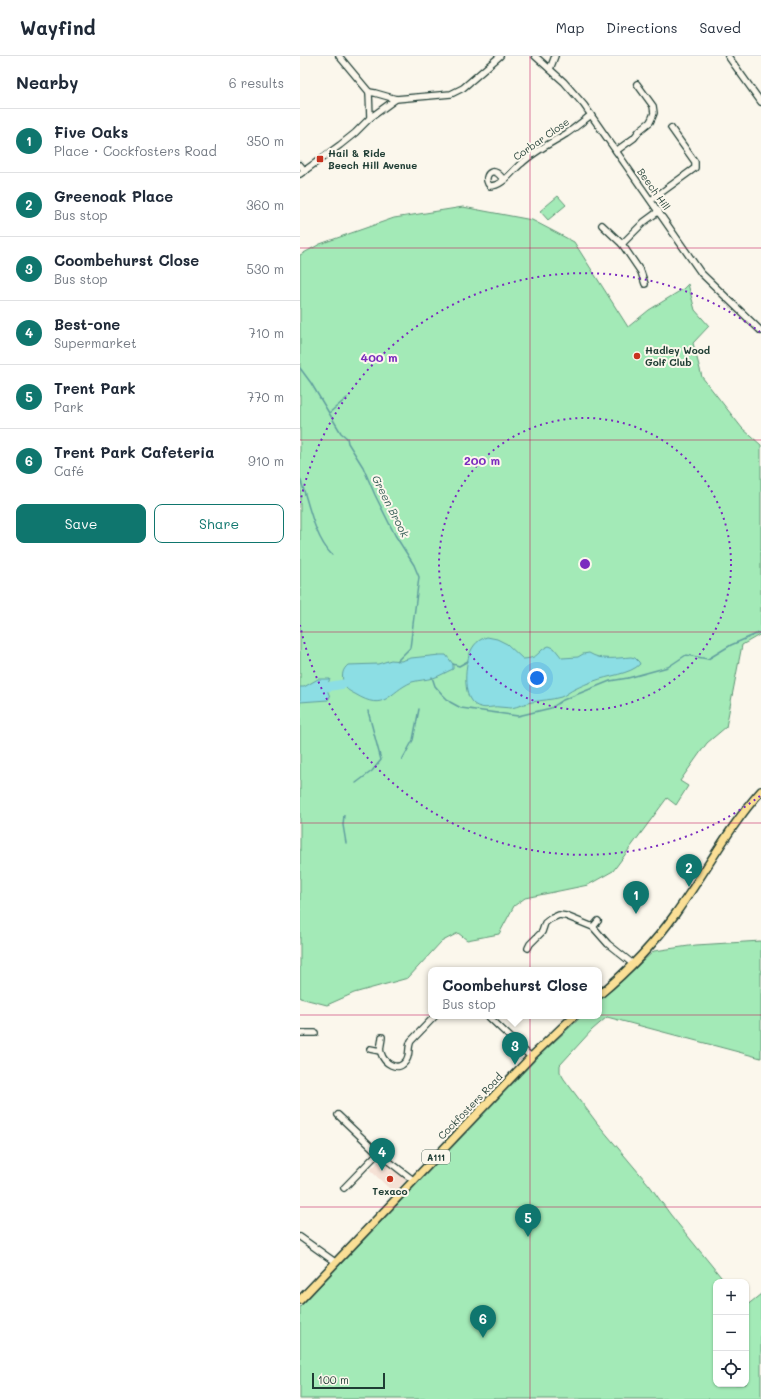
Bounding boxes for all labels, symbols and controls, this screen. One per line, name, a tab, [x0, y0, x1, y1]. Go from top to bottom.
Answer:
text: Wayfind	[20, 15, 96, 40]
text: Map	[556, 18, 584, 37]
text: Directions	[606, 18, 677, 37]
text: Saved	[699, 18, 741, 37]
text: Nearby	[16, 71, 78, 93]
text: 6 results	[229, 74, 284, 91]
street label: Corbar Close	[510, 114, 572, 164]
text: Five Oaks	[54, 122, 128, 142]
text: 1	[26, 132, 32, 149]
text: 350 m	[246, 132, 284, 149]
text: Place · Cockfosters Road	[54, 142, 217, 159]
place label: Hail & Ride Beech Hill Avenue	[328, 146, 417, 172]
marker: Hail & Ride Beech Hill Avenue	[315, 154, 325, 164]
street label: Beech Hill	[634, 165, 674, 213]
text: Greenoak Place	[54, 186, 173, 206]
text: 2	[25, 196, 33, 213]
text: 360 m	[246, 196, 284, 213]
text: Bus stop	[54, 206, 107, 223]
text: Coombehurst Close	[54, 250, 199, 270]
text: 3	[25, 260, 33, 277]
text: 530 m	[246, 260, 284, 277]
text: Bus stop	[54, 270, 107, 287]
text: Best-one	[54, 314, 120, 334]
text: 4	[25, 324, 33, 341]
text: 710 m	[248, 324, 284, 341]
text: Supermarket	[54, 334, 137, 351]
place label: Hadley Wood Golf Club	[645, 343, 711, 369]
text: 400 m	[361, 349, 397, 365]
marker: Hadley Wood Golf Club	[632, 351, 642, 361]
text: Trent Park	[54, 378, 136, 398]
text: 5	[25, 388, 33, 405]
text: 770 m	[247, 388, 284, 405]
text: Park	[54, 398, 83, 415]
text: Trent Park Cafeteria	[54, 442, 214, 462]
text: 6	[25, 452, 33, 469]
text: 910 m	[248, 452, 284, 469]
text: 200 m	[464, 452, 500, 468]
text: Café	[54, 462, 84, 479]
water label: Green Brook	[369, 472, 413, 540]
button: Save	[16, 504, 146, 543]
button: Share	[154, 504, 284, 543]
centre of rings	[578, 557, 592, 571]
your location	[527, 668, 547, 688]
pin: 2	[676, 854, 702, 887]
pin: 1	[623, 881, 649, 914]
popup	[428, 967, 602, 1019]
text: Coombehurst Close	[442, 975, 588, 995]
text: Bus stop	[442, 995, 496, 1012]
pin: 3	[502, 1032, 528, 1065]
street label: Cockfosters Road	[435, 1070, 505, 1142]
pin: 4	[369, 1138, 395, 1171]
road number: A111	[422, 1150, 450, 1164]
marker: Texaco	[385, 1174, 395, 1184]
place label: Texaco	[372, 1184, 408, 1198]
pin: 5	[515, 1204, 541, 1237]
map controls	[713, 1279, 749, 1387]
button: +	[713, 1279, 749, 1315]
pin: 6	[470, 1305, 496, 1338]
button: −	[713, 1315, 749, 1351]
button: locate	[713, 1351, 749, 1387]
scale bar	[312, 1371, 385, 1390]
text: 100 m	[318, 1372, 349, 1387]

